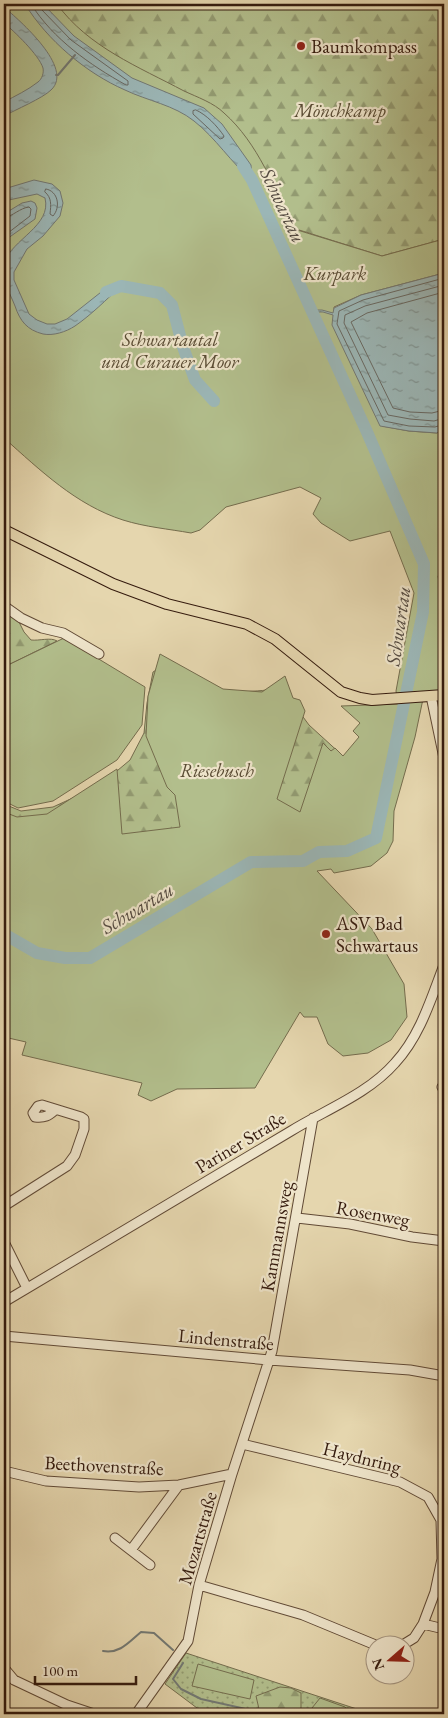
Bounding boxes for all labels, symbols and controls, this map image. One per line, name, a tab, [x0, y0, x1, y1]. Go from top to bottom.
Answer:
place label: Baumkompass	[311, 34, 417, 59]
marker: Baumkompass	[295, 40, 307, 52]
park label: Mönchkamp	[293, 98, 386, 123]
water label: Schwartau	[254, 162, 312, 247]
park label: Kurpark	[302, 261, 367, 286]
park label: Schwartautal und Curauer Moor	[101, 327, 239, 374]
water label: Schwartau	[379, 585, 416, 668]
park label: Riesebusch	[180, 758, 254, 783]
water label: Schwartau	[95, 876, 178, 940]
place label: ASV Bad Schwartaus	[335, 911, 418, 958]
marker: ASV Bad Schwartaus	[320, 928, 332, 940]
street label: Pariner Straße	[190, 1106, 290, 1179]
street label: Kammannsweg	[254, 1178, 299, 1293]
street label: Rosenweg	[334, 1195, 412, 1232]
street label: Lindenstraße	[177, 1323, 275, 1356]
street label: Haydnring	[320, 1436, 404, 1479]
street label: Beethovenstraße	[44, 1450, 164, 1481]
street label: Mozartstraße	[172, 1489, 223, 1588]
north arrow	[366, 1636, 416, 1686]
scale bar	[35, 1653, 136, 1685]
text: N	[367, 1655, 388, 1673]
text: 100 m	[42, 1661, 79, 1680]

